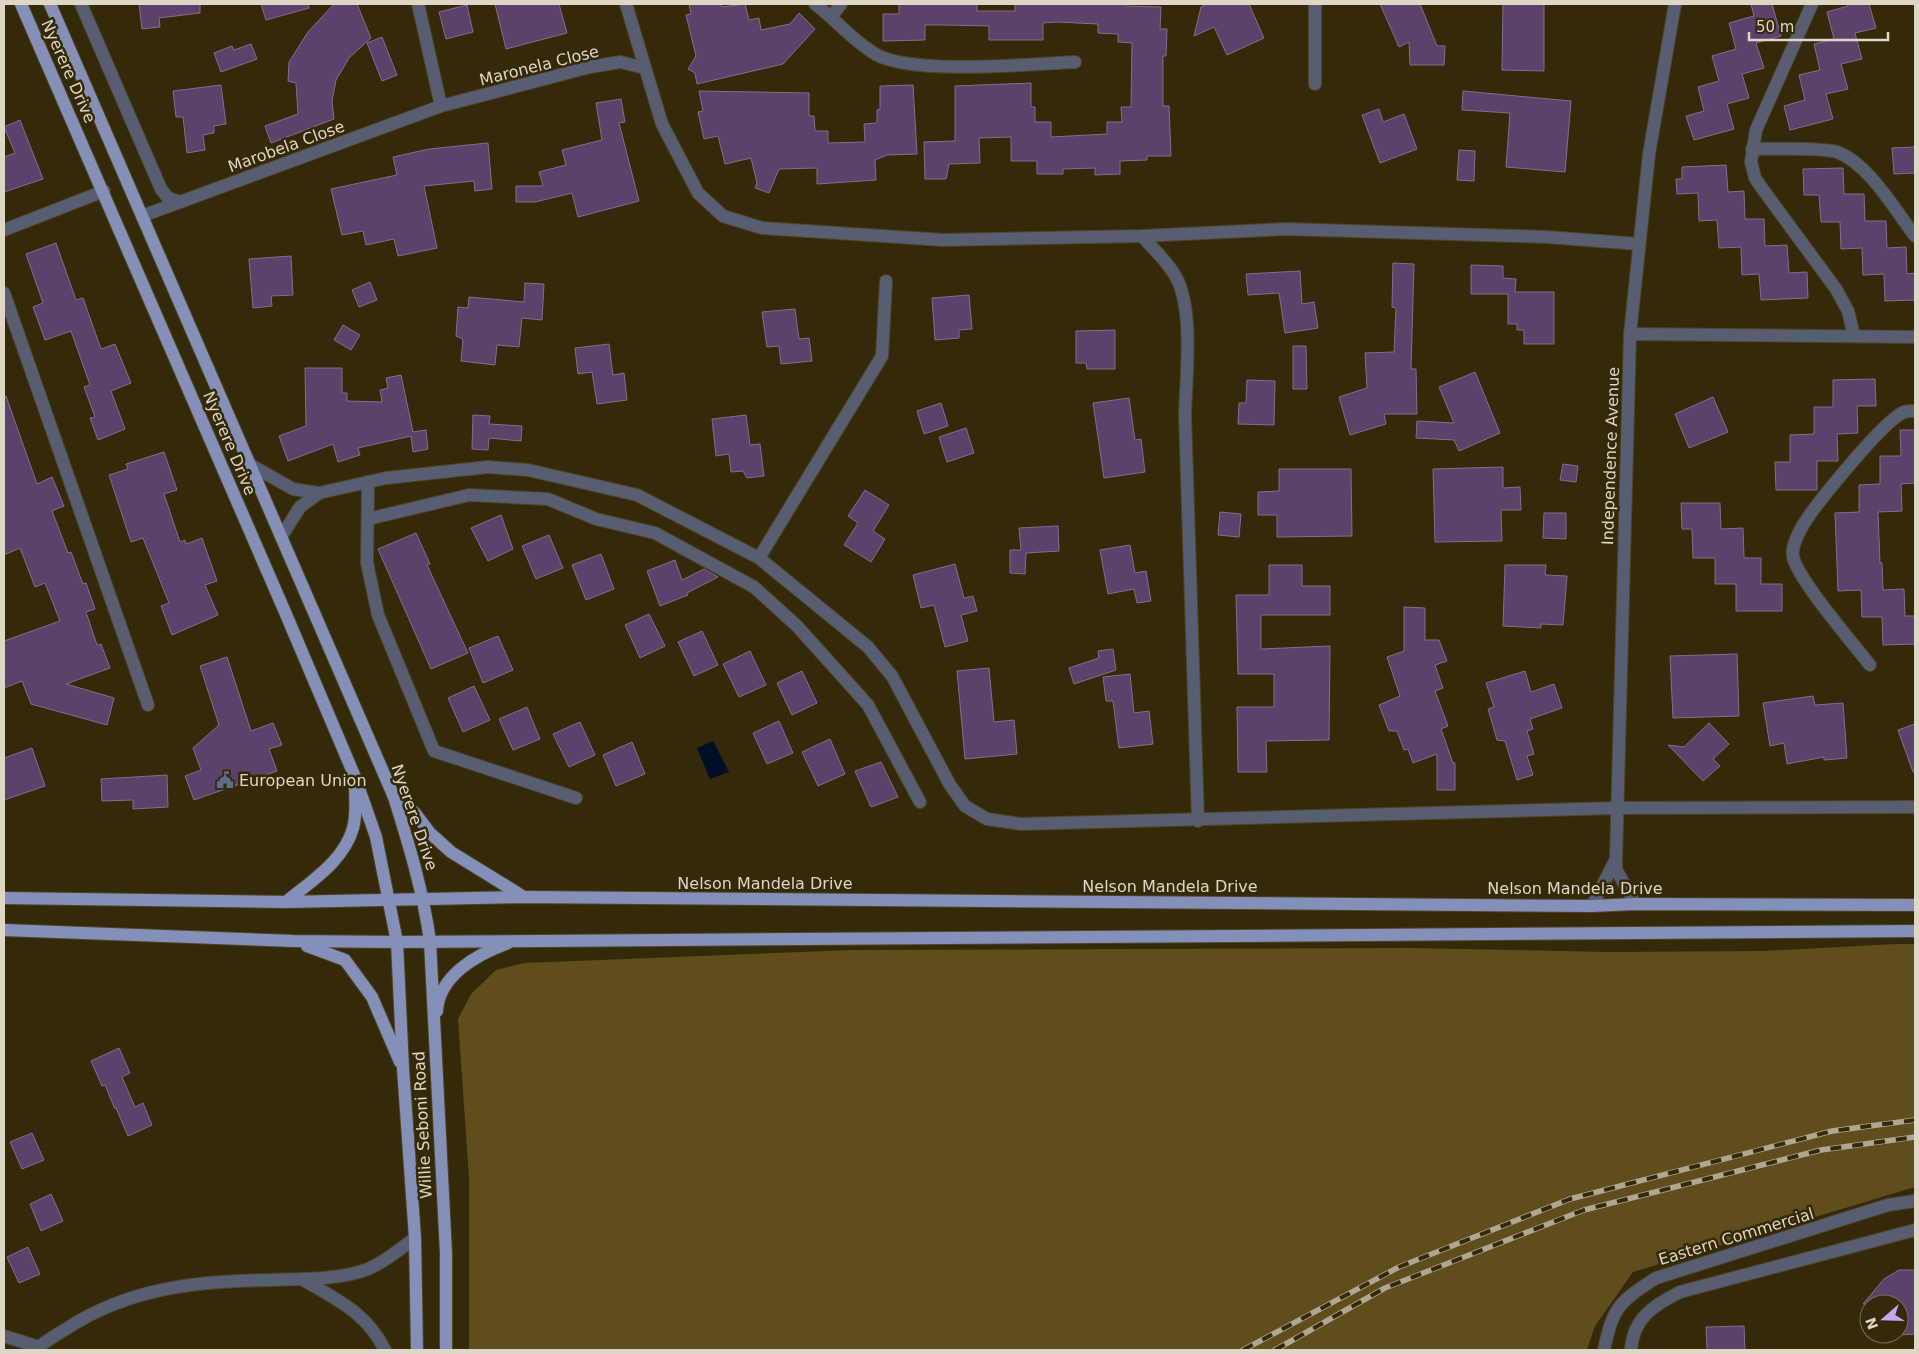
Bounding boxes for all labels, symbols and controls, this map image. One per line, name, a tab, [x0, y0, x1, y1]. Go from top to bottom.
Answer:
scale bar	[1749, 10, 1888, 42]
street label: Nyerere Drive	[37, 17, 100, 126]
text: 50 m	[1756, 18, 1794, 36]
street label: Maronela Close	[477, 41, 601, 90]
street label: Marobela Close	[225, 117, 347, 176]
street label: Independence Avenue	[1598, 367, 1623, 545]
street label: Nyerere Drive	[199, 388, 260, 498]
street label: Nyerere Drive	[387, 762, 442, 873]
public building icon: European Union	[215, 770, 235, 790]
place label: European Union	[239, 771, 367, 790]
street label: Nelson Mandela Drive	[677, 874, 853, 893]
street label: Nelson Mandela Drive	[1082, 877, 1258, 896]
street label: Nelson Mandela Drive	[1487, 879, 1663, 898]
street label: Willie Seboni Road	[409, 1051, 436, 1199]
street label: Eastern Commercial	[1656, 1204, 1816, 1269]
north arrow	[1859, 1294, 1909, 1344]
text: N	[1862, 1315, 1881, 1332]

